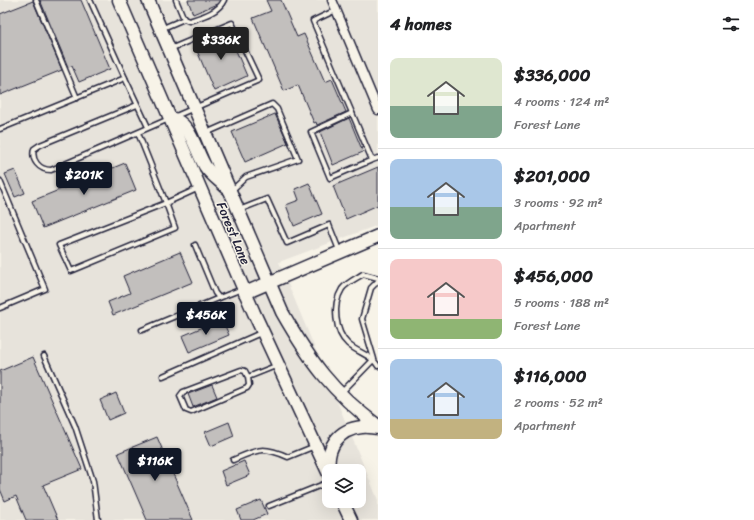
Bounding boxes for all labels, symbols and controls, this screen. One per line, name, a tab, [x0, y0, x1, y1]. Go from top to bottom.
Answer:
text: 4 homes	[390, 9, 451, 39]
icon: filters	[720, 13, 742, 35]
pin: $336K	[193, 27, 249, 61]
text: $336K	[202, 28, 240, 51]
text: $336,000	[514, 60, 591, 90]
icon: home	[422, 74, 470, 122]
text: 4 rooms · 124 m²	[514, 90, 609, 113]
text: Forest Lane	[514, 113, 581, 136]
text: $201,000	[514, 161, 590, 191]
pin: $201K	[56, 162, 112, 196]
text: $201K	[65, 163, 103, 186]
icon: home	[422, 175, 470, 223]
text: 3 rooms · 92 m²	[514, 191, 603, 214]
street label: Forest Lane	[210, 198, 257, 269]
text: Apartment	[514, 214, 575, 237]
text: $456,000	[514, 261, 593, 291]
icon: home	[422, 275, 470, 323]
text: 5 rooms · 188 m²	[514, 291, 609, 314]
pin: $456K	[178, 302, 234, 336]
text: $456K	[186, 303, 226, 326]
text: Forest Lane	[514, 314, 581, 337]
text: $116,000	[514, 361, 587, 391]
icon: home	[422, 375, 470, 423]
text: 2 rooms · 52 m²	[514, 391, 603, 414]
text: Apartment	[514, 414, 575, 437]
pin: $116K	[127, 448, 183, 482]
text: $116K	[137, 449, 173, 472]
map controls	[322, 464, 366, 508]
button: layers	[322, 464, 366, 508]

